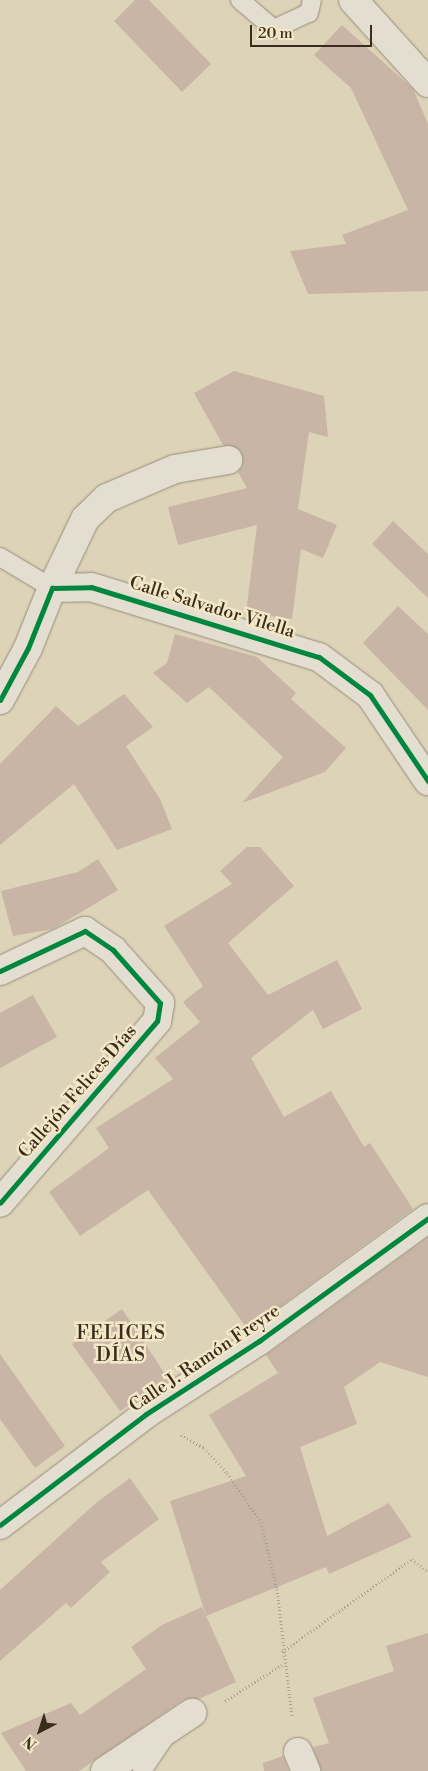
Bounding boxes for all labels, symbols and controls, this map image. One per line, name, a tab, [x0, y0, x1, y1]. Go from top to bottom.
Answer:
scale bar	[253, 15, 376, 47]
text: 20 m	[258, 24, 293, 43]
street label: Calle Salvador Vilella	[127, 573, 297, 643]
street label: Callejón Felices Días	[14, 1021, 142, 1163]
street label: Calle J. Ramón Freyre	[126, 1301, 284, 1417]
district label: FELICES DÍAS	[75, 1323, 167, 1367]
north arrow	[15, 1706, 65, 1756]
text: N	[20, 1732, 40, 1753]

